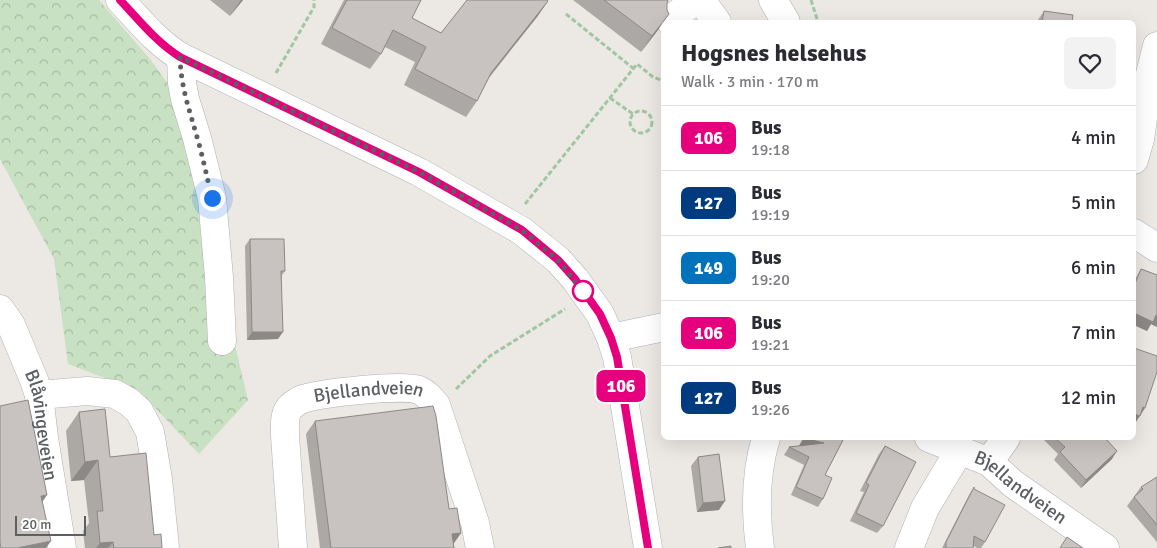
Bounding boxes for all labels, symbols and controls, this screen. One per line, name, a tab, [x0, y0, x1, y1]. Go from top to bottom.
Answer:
button: heart	[1064, 37, 1116, 89]
text: Hogsnes helsehus	[681, 38, 866, 68]
text: Walk · 3 min · 170 m	[681, 72, 819, 92]
text: Bus	[751, 116, 782, 140]
text: 4 min	[1071, 126, 1116, 150]
text: 106	[694, 127, 723, 149]
text: 19:18	[751, 140, 790, 160]
text: Bus	[751, 181, 782, 205]
your location	[200, 186, 225, 211]
text: 5 min	[1071, 191, 1116, 215]
text: 127	[694, 192, 723, 214]
text: 19:19	[751, 205, 790, 225]
text: Bus	[751, 246, 782, 270]
text: 6 min	[1071, 256, 1116, 280]
text: 149	[694, 257, 723, 279]
text: 19:20	[751, 270, 790, 290]
unlabelled marker	[572, 280, 594, 302]
text: Bus	[751, 311, 782, 335]
text: 7 min	[1071, 321, 1116, 345]
text: 106	[694, 322, 723, 344]
text: 19:21	[751, 335, 790, 355]
street label: Blåvingeveien	[19, 366, 63, 483]
line badge: 106	[592, 370, 650, 402]
text: 106	[606, 375, 636, 397]
street label: Bjellandveien	[312, 376, 427, 408]
text: Bus	[751, 376, 782, 400]
text: 12 min	[1061, 386, 1116, 410]
text: 127	[694, 387, 723, 409]
text: 19:26	[751, 400, 790, 420]
street label: Bjellandveien	[971, 445, 1072, 530]
scale bar	[15, 513, 86, 536]
text: 20 m	[22, 516, 51, 533]

